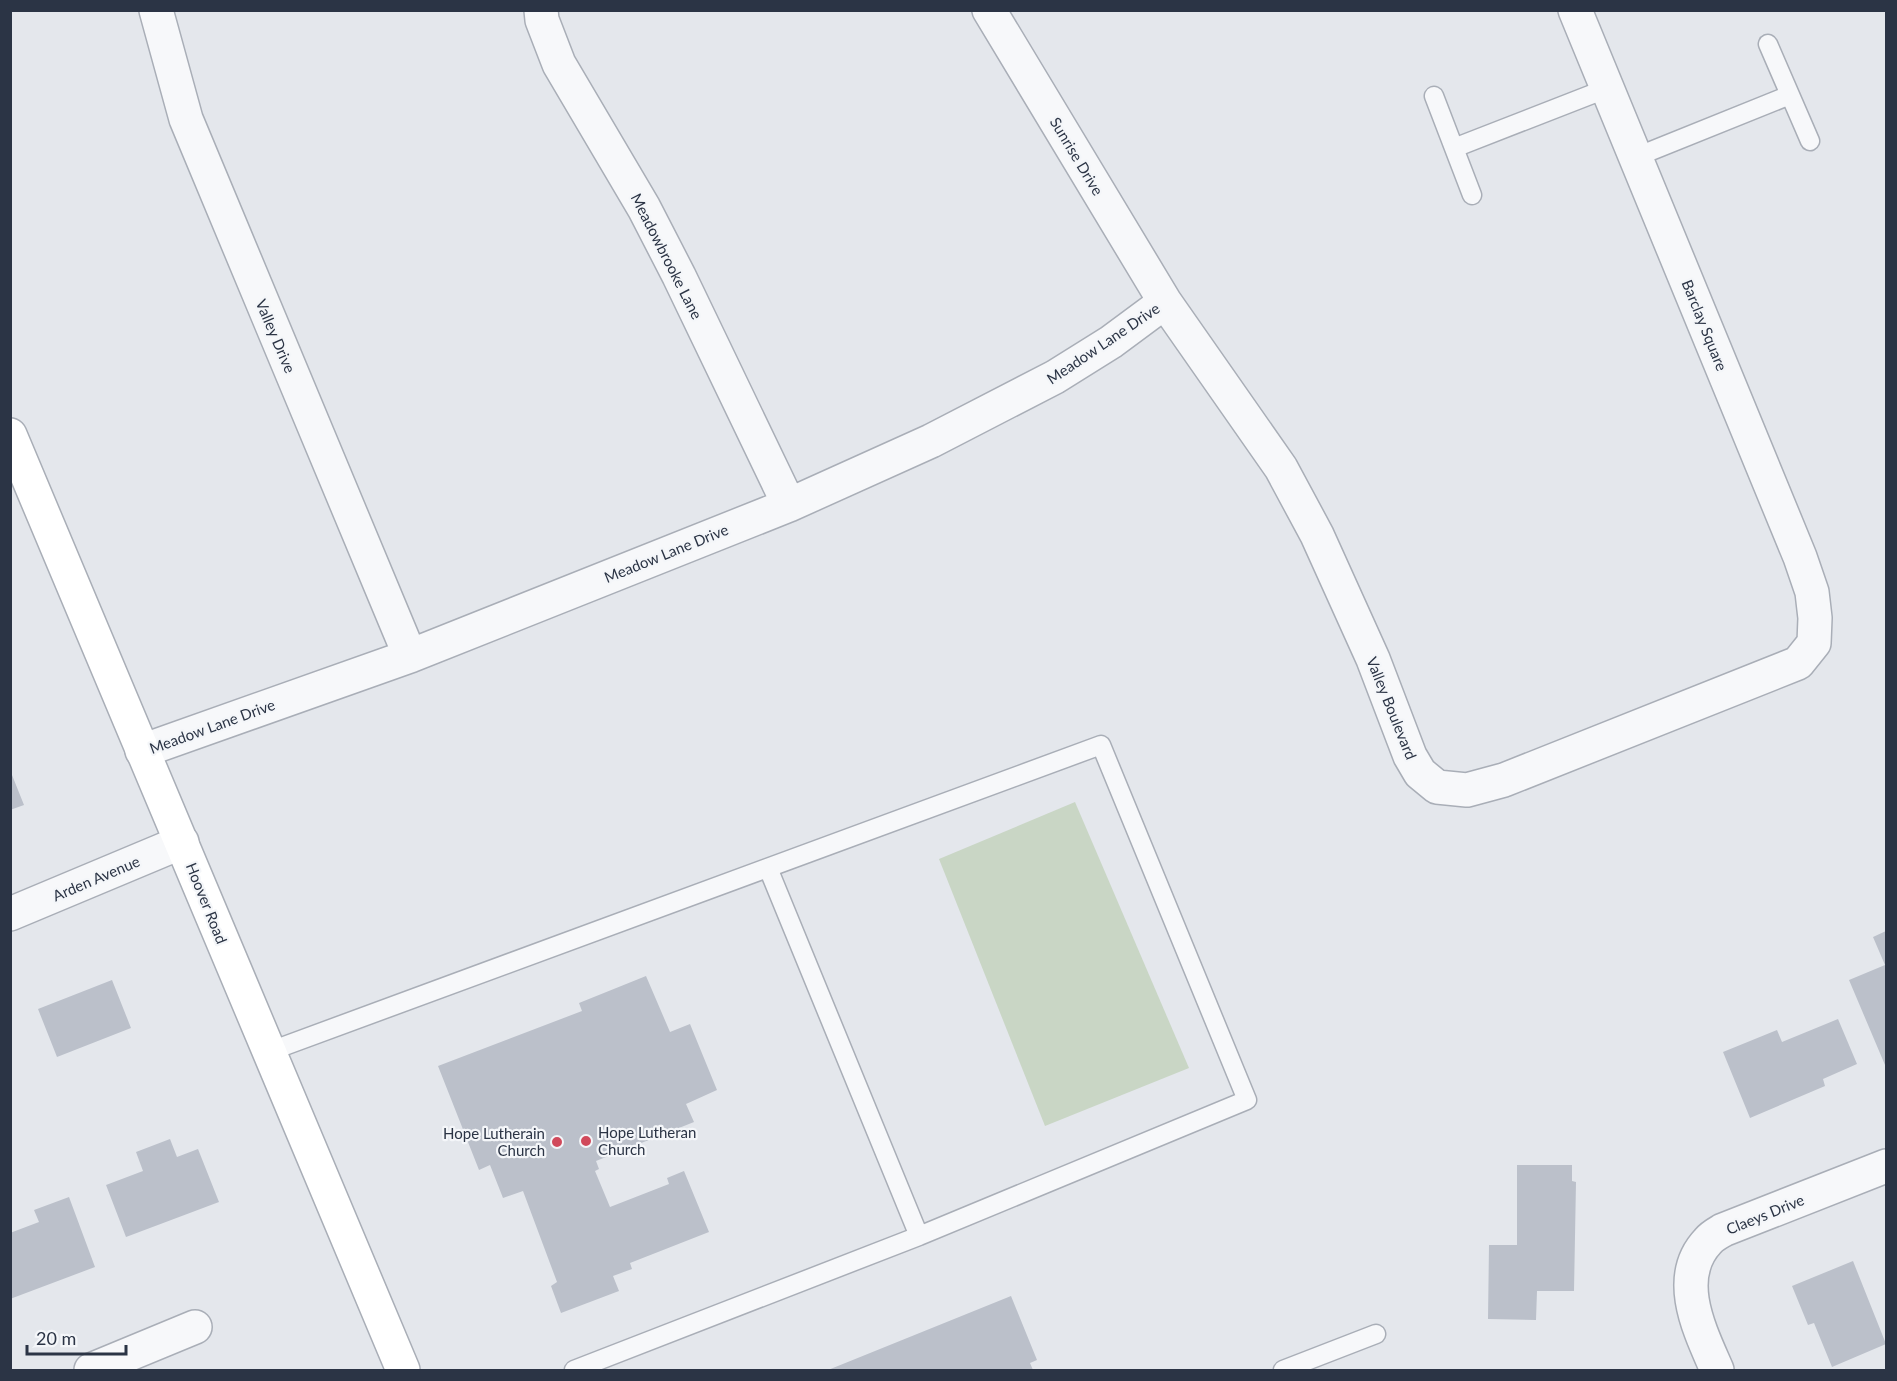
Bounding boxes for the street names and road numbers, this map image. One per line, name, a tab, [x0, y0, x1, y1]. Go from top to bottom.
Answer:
street label: Sunrise Drive	[1047, 114, 1107, 198]
street label: Meadowbrooke Lane	[628, 190, 707, 322]
street label: Barclay Square	[1679, 277, 1731, 373]
street label: Valley Drive	[252, 296, 300, 376]
street label: Meadow Lane Drive	[1043, 299, 1163, 387]
street label: Meadow Lane Drive	[601, 520, 731, 586]
street label: Valley Boulevard	[1363, 654, 1421, 762]
street label: Meadow Lane Drive	[147, 695, 277, 757]
street label: Arden Avenue	[50, 852, 142, 904]
street label: Hoover Road	[183, 860, 231, 946]
street label: Claeys Drive	[1723, 1190, 1807, 1238]

